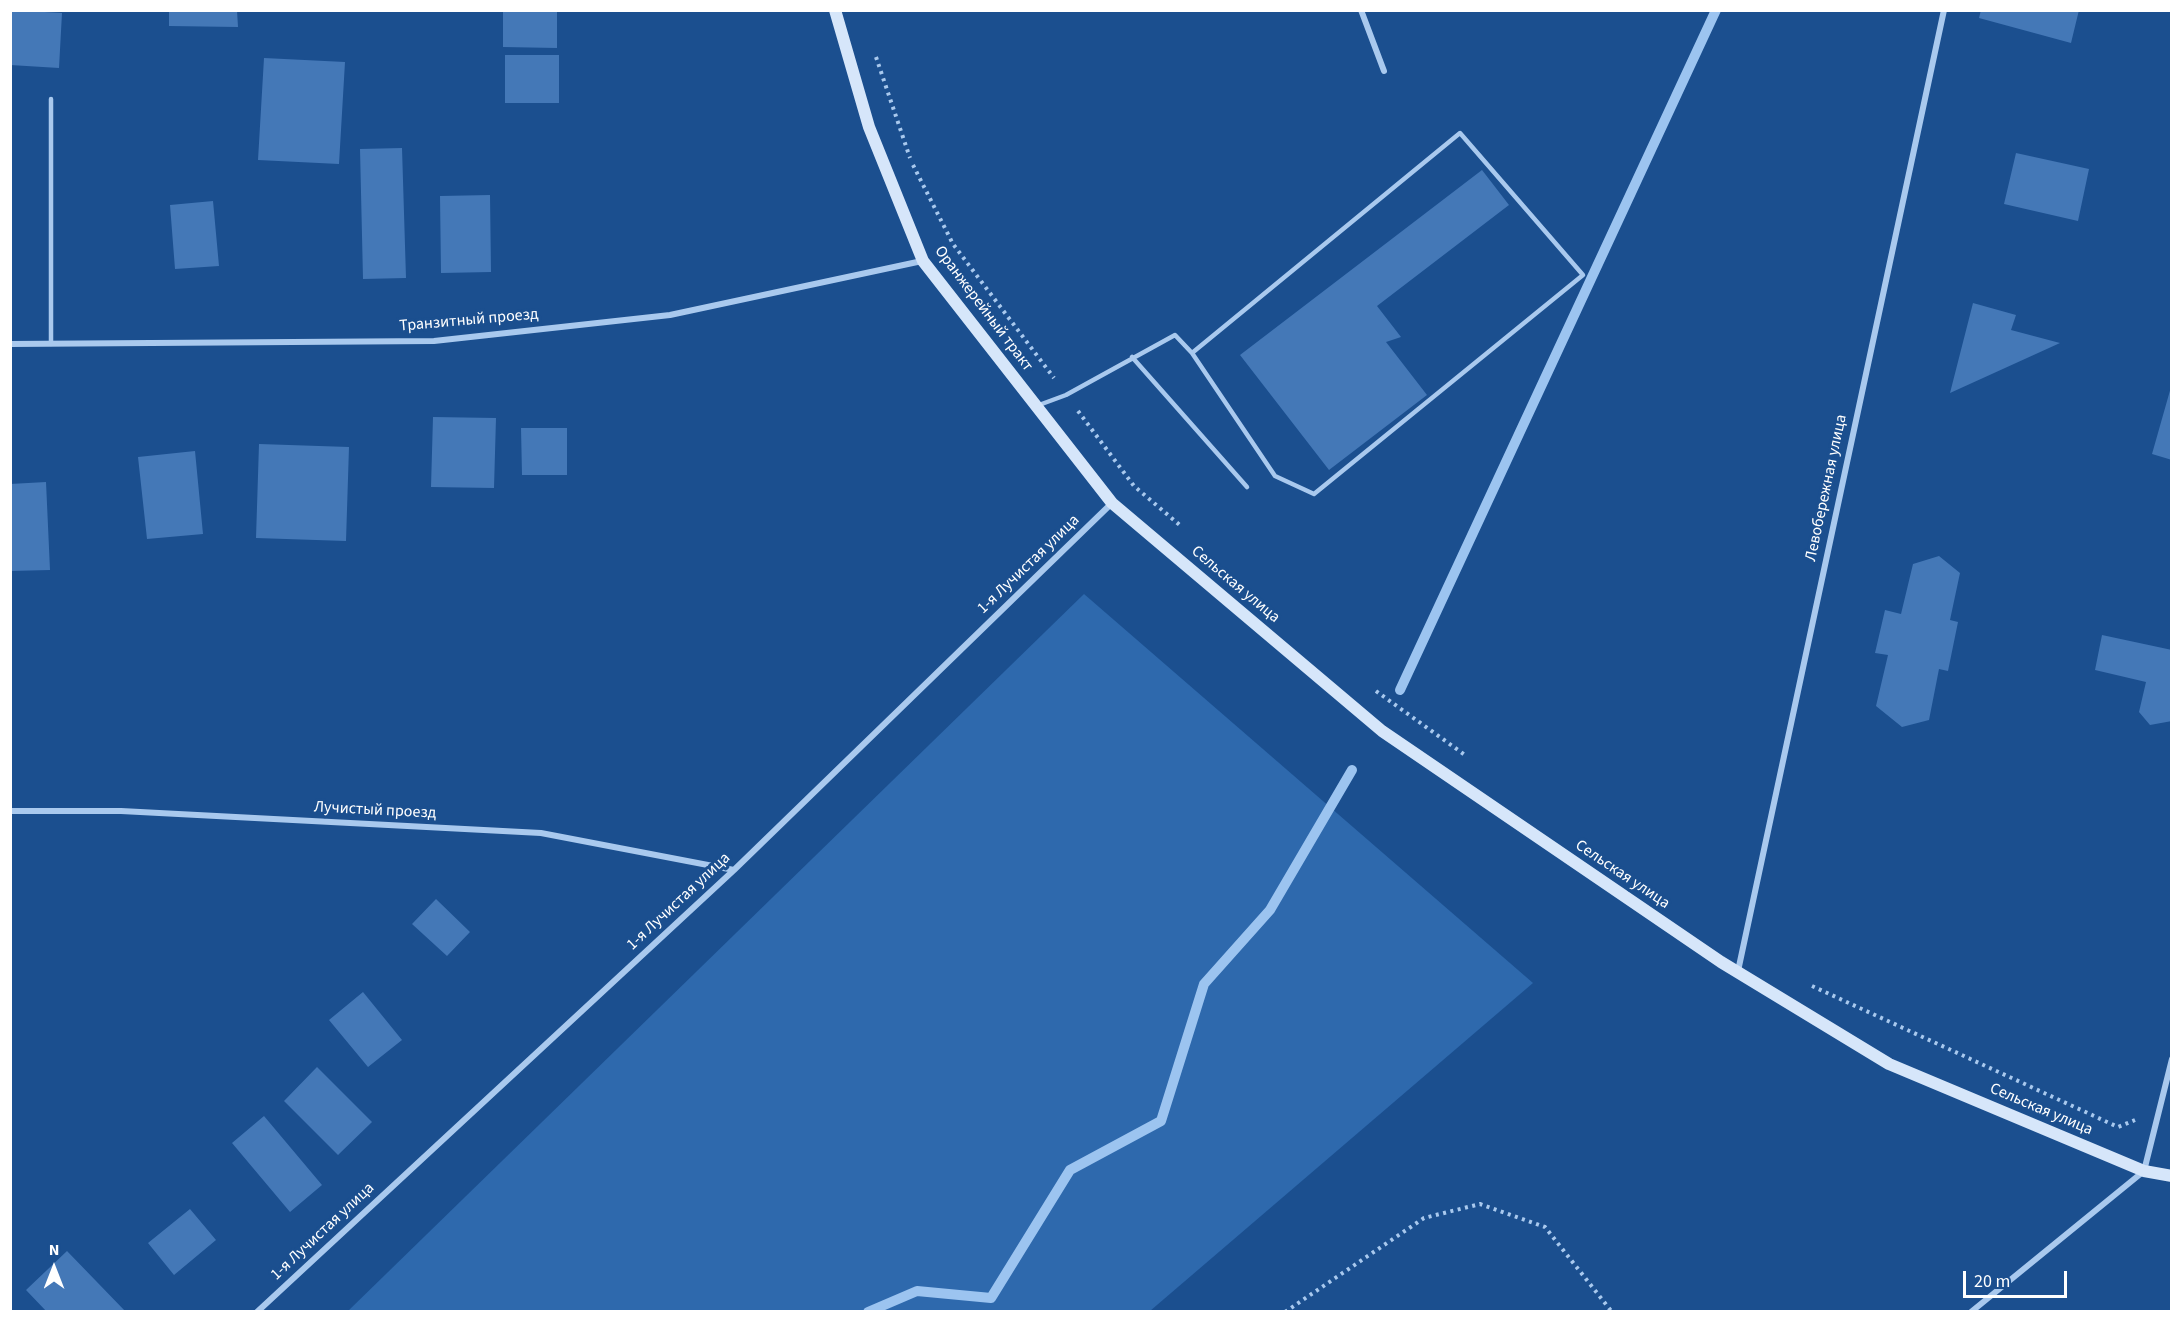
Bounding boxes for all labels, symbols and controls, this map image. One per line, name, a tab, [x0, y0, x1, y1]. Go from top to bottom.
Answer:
street label: Оранжерейный тракт	[930, 243, 1036, 375]
street label: Транзитный проезд	[399, 305, 539, 337]
street label: Левобережная улица	[1802, 413, 1852, 563]
street label: 1-я Лучистая улица	[974, 511, 1084, 619]
street label: Сельская улица	[1187, 542, 1283, 628]
street label: Лучистый проезд	[313, 798, 437, 824]
street label: Сельская улица	[1571, 836, 1673, 914]
street label: 1-я Лучистая улица	[623, 849, 735, 955]
street label: Сельская улица	[1987, 1080, 2095, 1140]
street label: 1-я Лучистая улица	[267, 1179, 379, 1285]
north arrow	[24, 1238, 84, 1298]
text: N	[49, 1239, 59, 1261]
scale bar	[1966, 1259, 2070, 1297]
text: 20 m	[1974, 1269, 2010, 1294]

